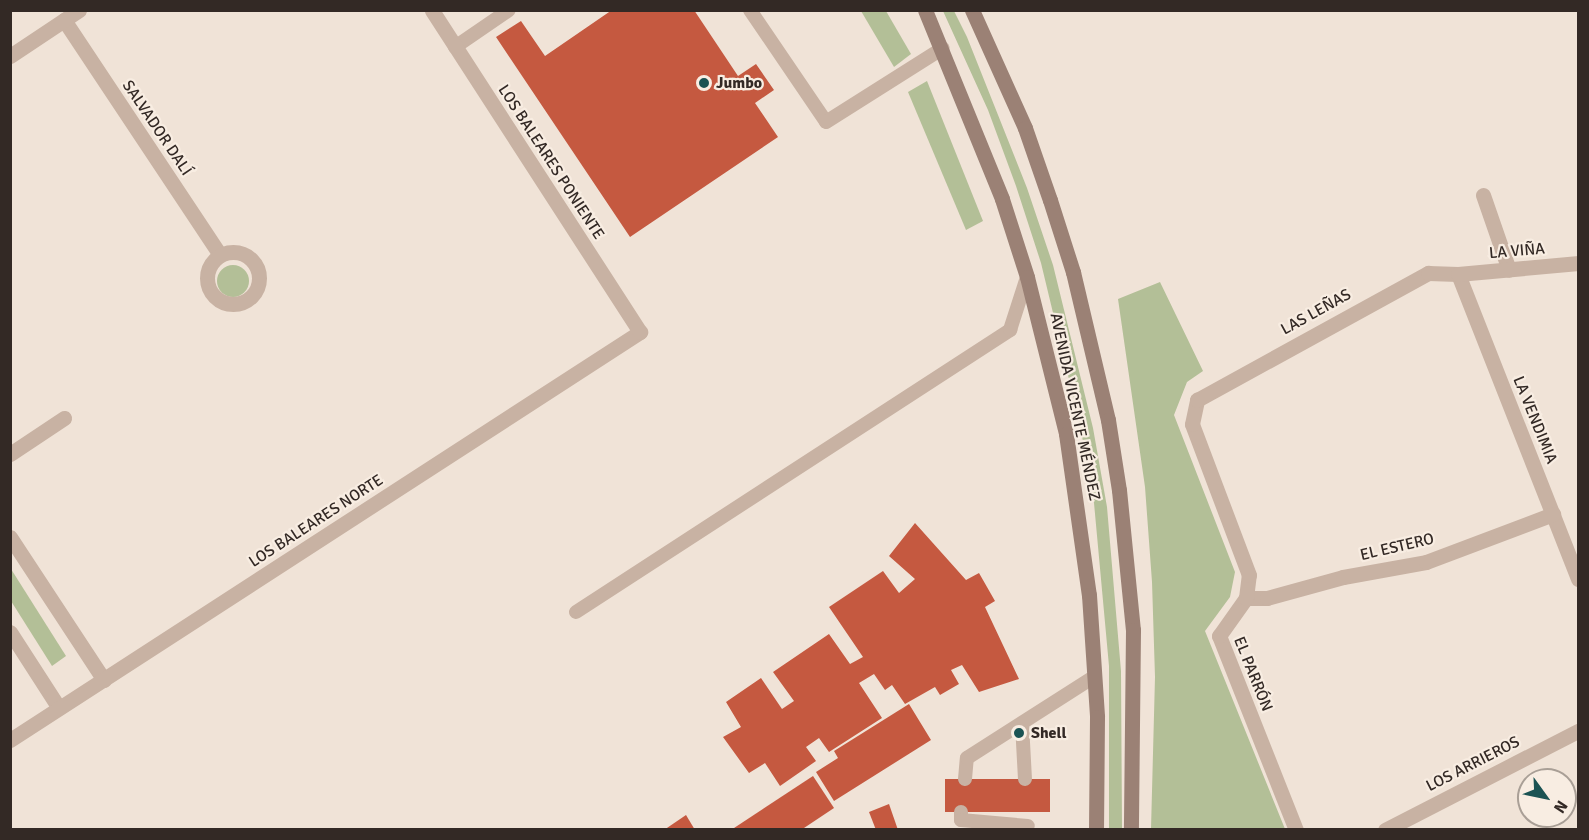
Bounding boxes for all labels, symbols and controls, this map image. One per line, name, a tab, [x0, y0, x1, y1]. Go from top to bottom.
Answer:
place label: Jumbo	[716, 73, 762, 93]
marker: Jumbo	[697, 76, 711, 90]
street label: SALVADOR DALÍ	[118, 77, 196, 179]
street label: LOS BALEARES PONIENTE	[494, 81, 608, 243]
street label: LA VIÑA	[1488, 239, 1546, 263]
street label: LAS LEÑAS	[1278, 285, 1354, 339]
street label: AVENIDA VICENTE MÉNDEZ	[1046, 311, 1104, 503]
street label: LA VENDIMIA	[1509, 373, 1561, 467]
street label: LOS BALEARES NORTE	[245, 470, 387, 572]
street label: EL ESTERO	[1358, 529, 1436, 565]
street label: EL PARRÓN	[1229, 634, 1277, 714]
place label: Shell	[1031, 723, 1066, 743]
marker: Shell	[1012, 726, 1026, 740]
street label: LOS ARRIEROS	[1423, 732, 1523, 796]
north arrow	[1517, 768, 1577, 828]
text: N	[1549, 797, 1572, 817]

